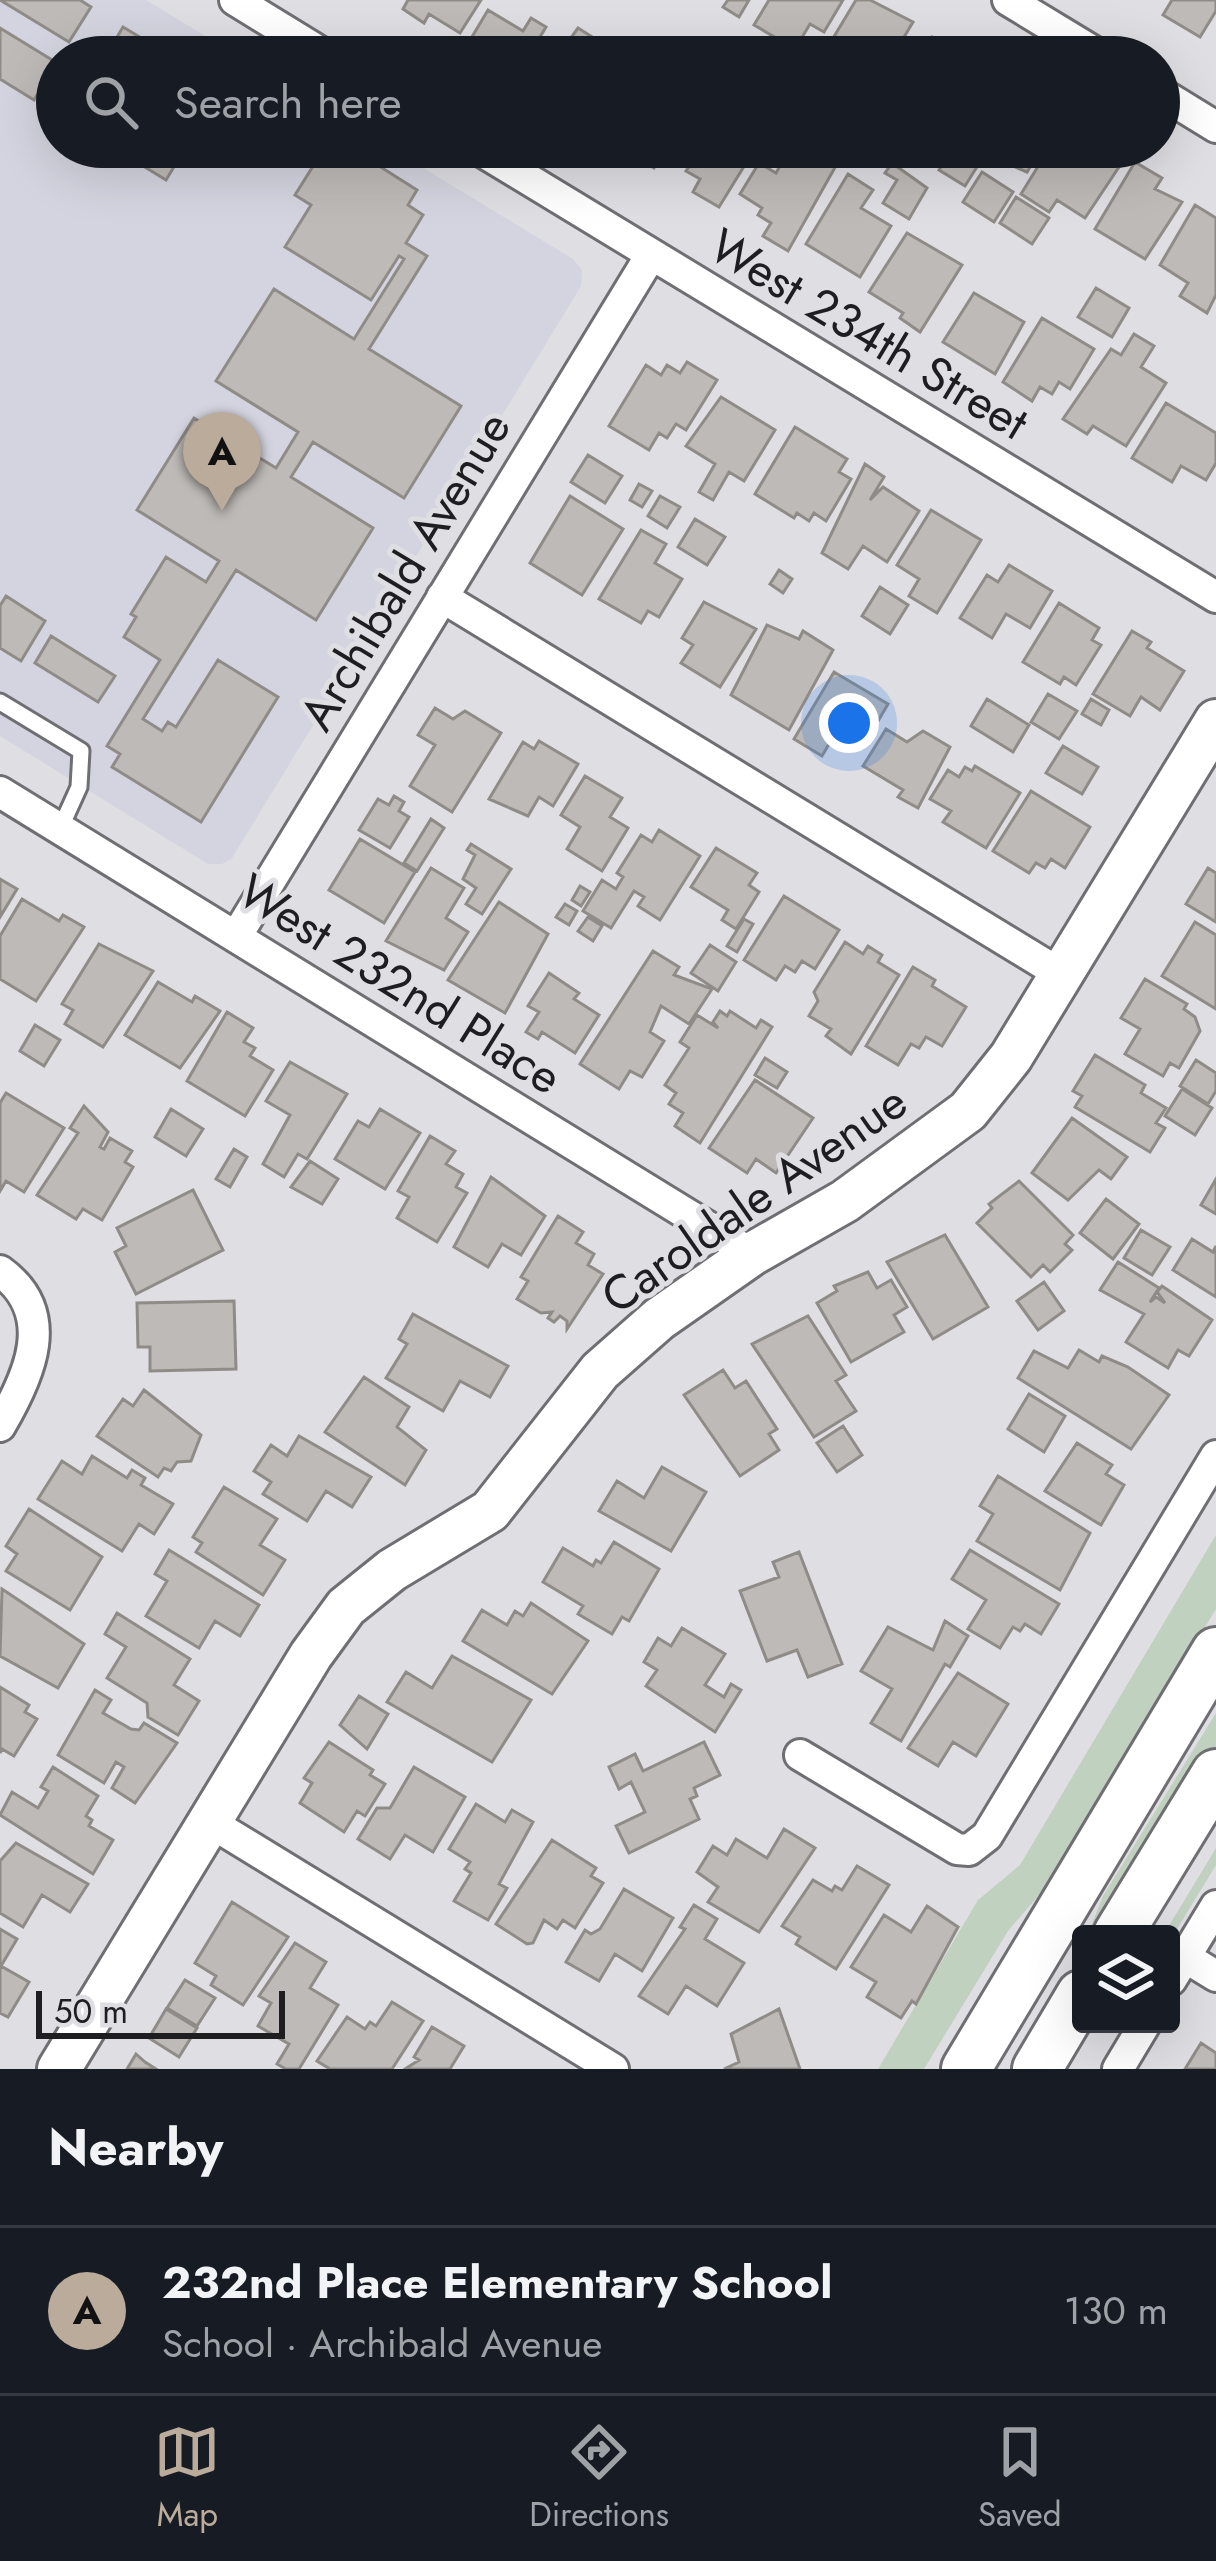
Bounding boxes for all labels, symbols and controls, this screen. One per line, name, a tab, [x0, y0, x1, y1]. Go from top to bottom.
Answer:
search box	[36, 36, 1180, 168]
icon: search	[78, 69, 144, 135]
text: Search here	[174, 70, 402, 135]
street label: West 234th Street	[697, 212, 1042, 457]
street label: Archibald Avenue	[283, 399, 527, 743]
pin: A	[183, 412, 261, 511]
your location	[819, 693, 879, 753]
street label: West 232nd Place	[225, 857, 575, 1111]
street label: Caroldale Avenue	[587, 1068, 921, 1330]
map controls	[1072, 1925, 1180, 2033]
button: layers	[1072, 1925, 1180, 2033]
scale bar	[36, 1985, 285, 2038]
text: 50 m	[54, 1988, 128, 2035]
text: Nearby	[48, 2110, 223, 2184]
text: 232nd Place Elementary School	[162, 2250, 832, 2315]
text: A	[73, 2282, 101, 2339]
text: 130 m	[1064, 2282, 1168, 2339]
text: School · Archibald Avenue	[162, 2315, 602, 2372]
tab: Map	[154, 2419, 220, 2538]
tab: Directions	[529, 2419, 669, 2538]
tab: Saved	[978, 2419, 1062, 2538]

